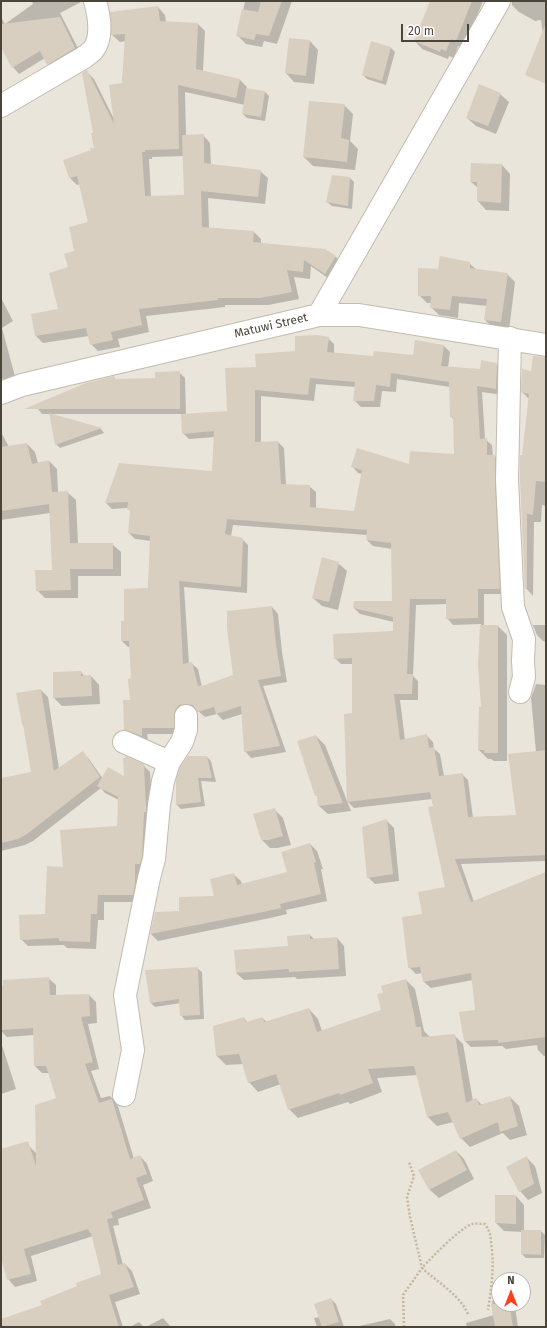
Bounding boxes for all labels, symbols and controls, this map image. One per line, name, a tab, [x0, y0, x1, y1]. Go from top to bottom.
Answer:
scale bar	[403, 16, 471, 42]
text: 20 m	[408, 24, 434, 38]
street label: Matuwi Street	[233, 311, 309, 341]
north arrow	[491, 1272, 531, 1312]
text: N	[507, 1274, 515, 1287]

